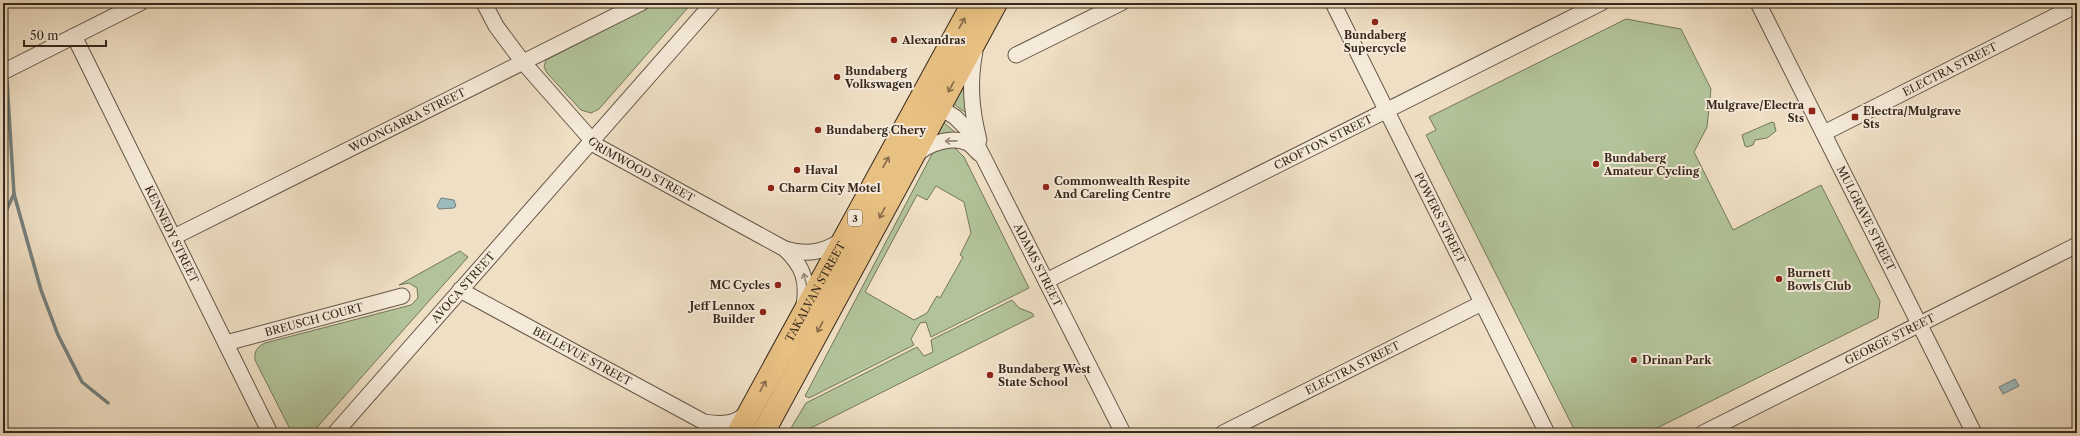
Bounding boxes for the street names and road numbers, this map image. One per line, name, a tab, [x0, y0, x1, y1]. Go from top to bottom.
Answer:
street label: ELECTRA STREET	[1900, 39, 2000, 99]
street label: WOONGARRA STREET	[346, 85, 469, 156]
street label: CROFTON STREET	[1272, 111, 1375, 173]
street label: GRIMWOOD STREET	[585, 134, 698, 205]
street label: MULGRAVE STREET	[1834, 163, 1899, 274]
street label: POWERS STREET	[1411, 170, 1469, 266]
street label: KENNEDY STREET	[142, 183, 202, 286]
road number: 3	[848, 210, 862, 226]
street label: ADAMS STREET	[1010, 220, 1065, 310]
street label: TAKALVAN STREET	[782, 238, 849, 344]
street label: AVOCA STREET	[428, 248, 498, 326]
street label: BREUSCH COURT	[263, 299, 365, 339]
street label: GEORGE STREET	[1842, 310, 1938, 368]
street label: BELLEVUE STREET	[530, 324, 635, 389]
street label: ELECTRA STREET	[1303, 338, 1403, 398]

